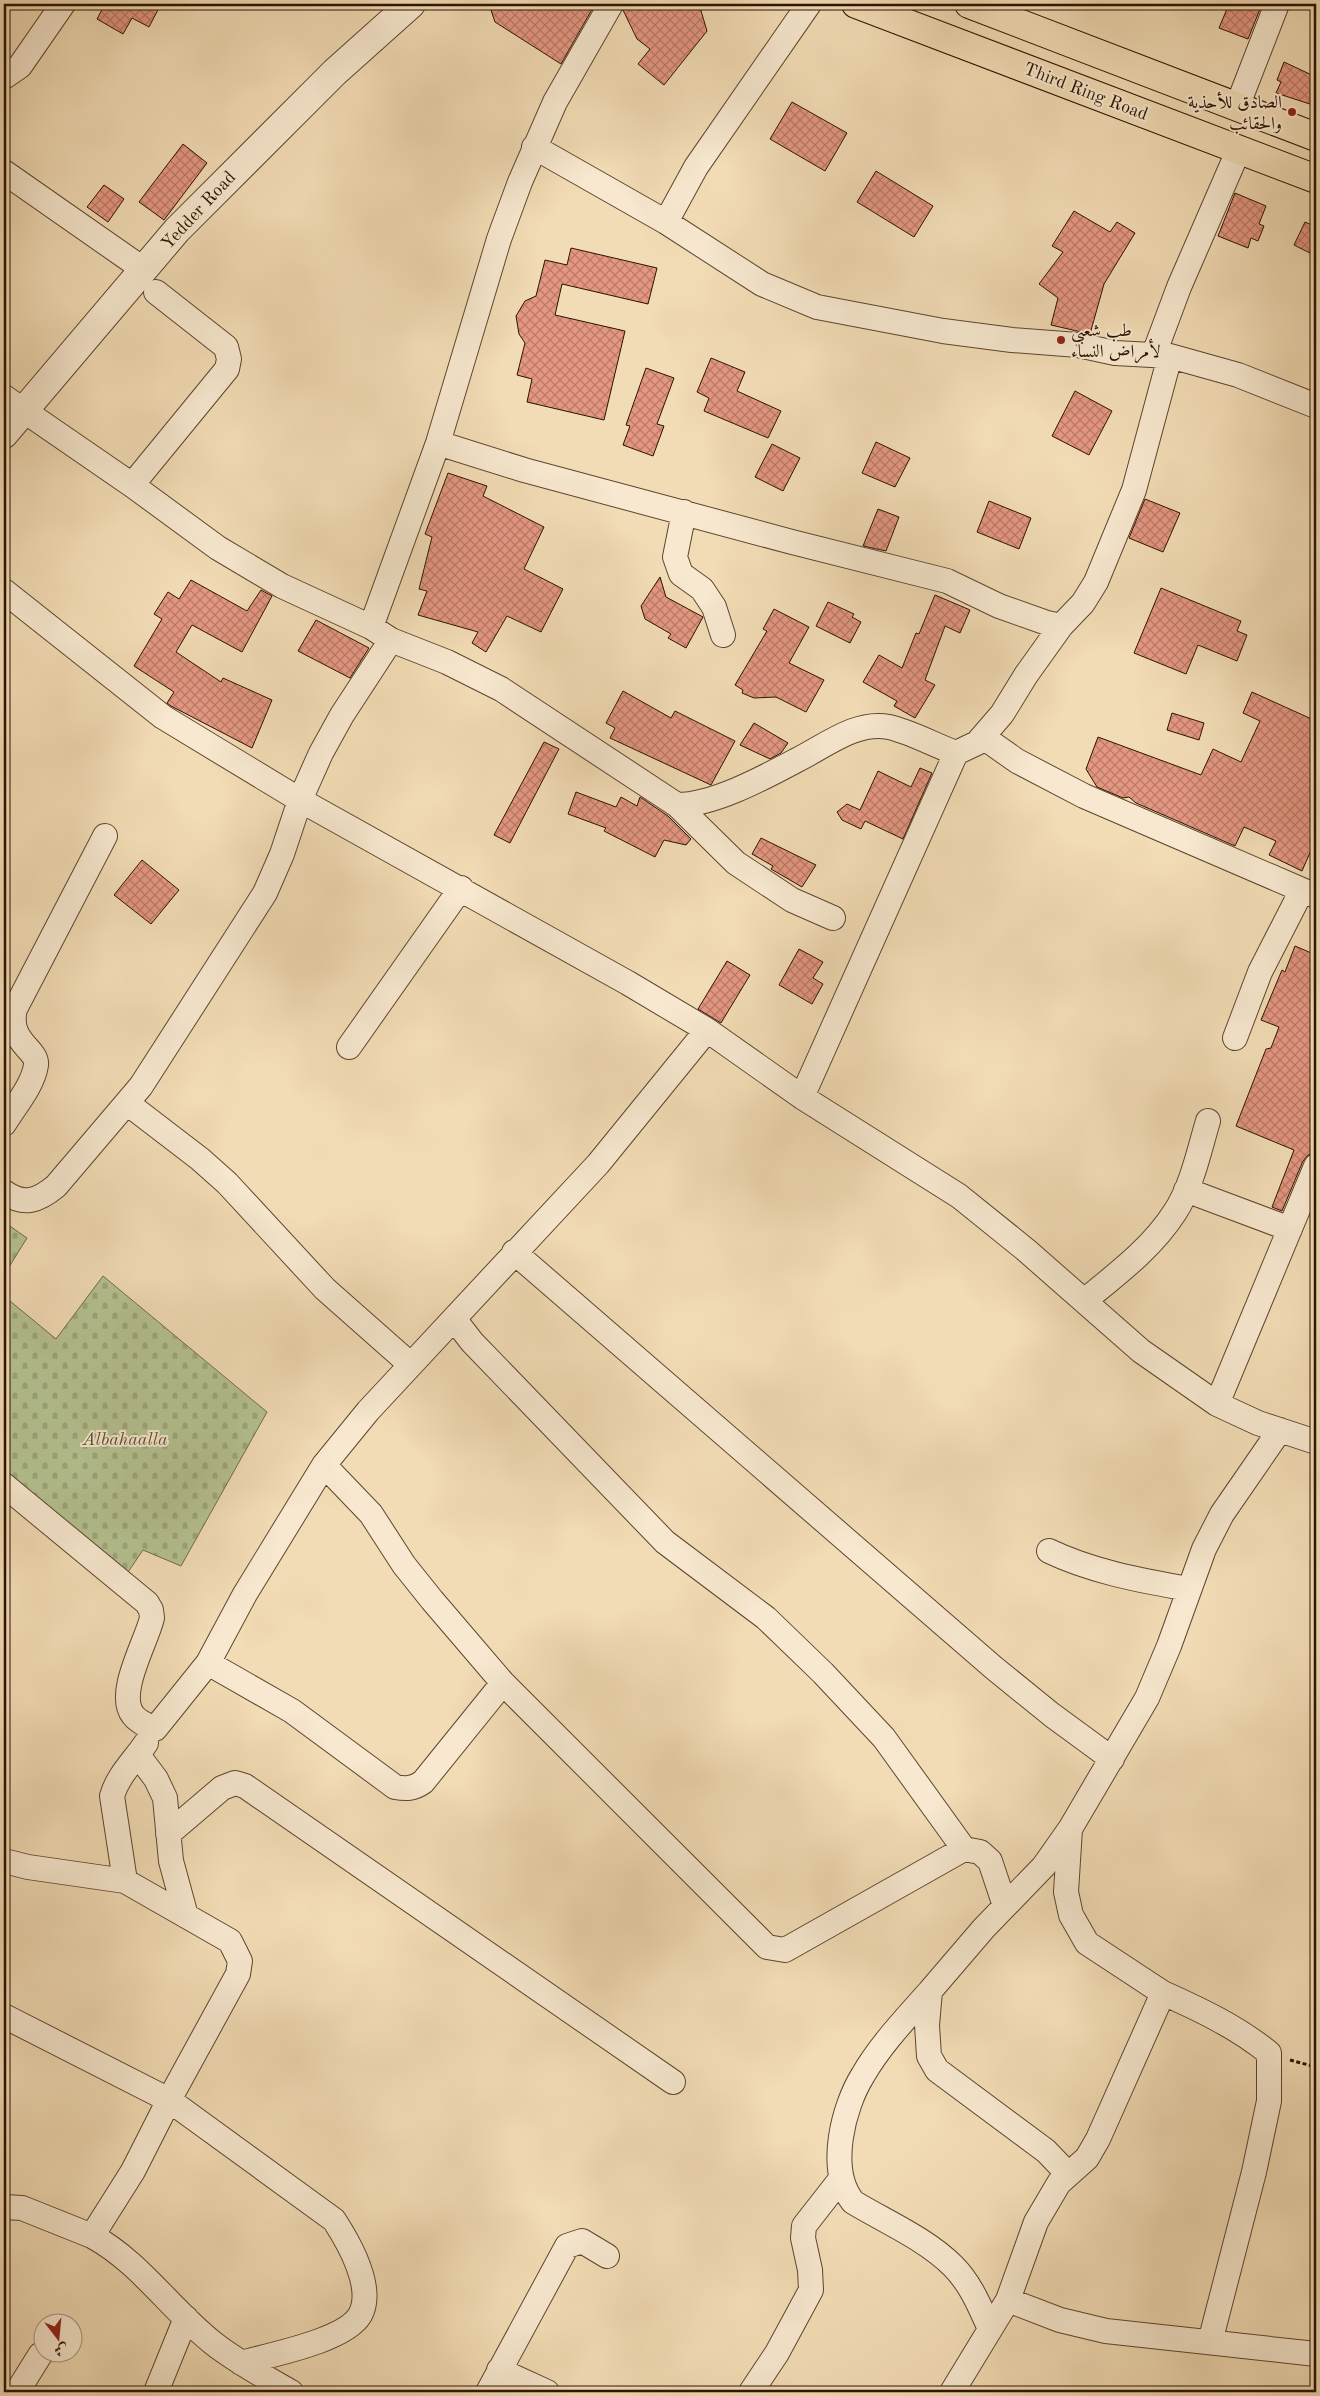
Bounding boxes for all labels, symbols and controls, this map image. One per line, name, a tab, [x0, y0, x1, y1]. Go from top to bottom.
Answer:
street label: Third Ring Road	[1021, 60, 1150, 124]
place label: الصادق للأحذية والحقائب	[1188, 91, 1282, 134]
marker: الصادق للأحذية والحقائب	[1286, 106, 1298, 118]
street label: Yedder Road	[158, 168, 239, 253]
place label: طب شعبي لأمراض النساء	[1071, 322, 1161, 364]
marker: طب شعبي لأمراض النساء	[1055, 334, 1067, 346]
park label: Albahaalla	[81, 1431, 168, 1449]
north arrow	[32, 2314, 82, 2364]
text: ش	[53, 2341, 70, 2358]

